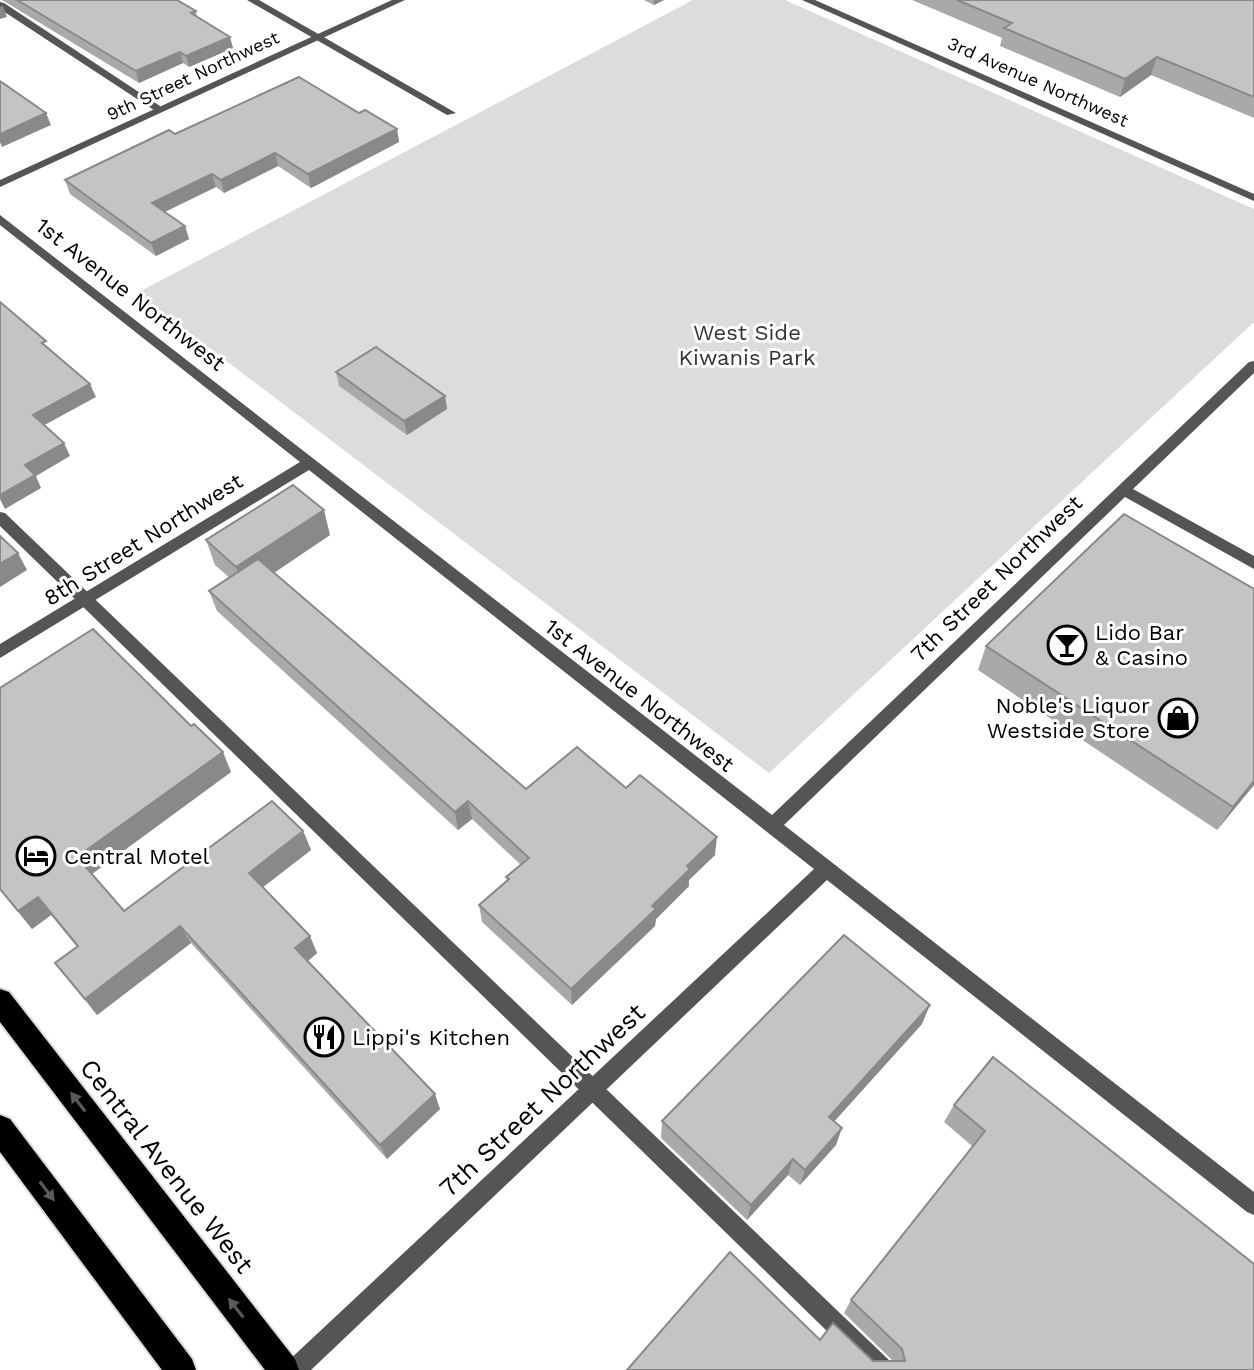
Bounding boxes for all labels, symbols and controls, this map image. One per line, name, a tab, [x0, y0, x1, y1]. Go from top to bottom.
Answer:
street label: 9th Street Northwest	[103, 26, 283, 125]
street label: 3rd Avenue Northwest	[945, 32, 1132, 131]
street label: 1st Avenue Northwest	[31, 213, 230, 376]
park label: West Side Kiwanis Park	[679, 320, 815, 370]
street label: 8th Street Northwest	[39, 468, 247, 611]
street label: 7th Street Northwest	[906, 490, 1087, 667]
street label: 1st Avenue Northwest	[540, 614, 739, 777]
place label: Lido Bar & Casino	[1095, 620, 1188, 670]
bar icon: Lido Bar & Casino	[1046, 624, 1088, 666]
place label: Noble's Liquor Westside Store	[987, 693, 1150, 743]
shop icon: Noble's Liquor Westside Store	[1157, 697, 1199, 739]
hotel icon: Central Motel	[15, 835, 57, 877]
place label: Central Motel	[64, 844, 210, 869]
street label: 7th Street Northwest	[433, 997, 651, 1203]
restaurant icon: Lippi's Kitchen	[303, 1016, 345, 1058]
place label: Lippi's Kitchen	[352, 1025, 510, 1050]
street label: Central Avenue West	[74, 1053, 260, 1279]
one-way arrow	[70, 1092, 86, 1112]
one-way arrow	[38, 1181, 54, 1201]
one-way arrow	[229, 1298, 245, 1318]

